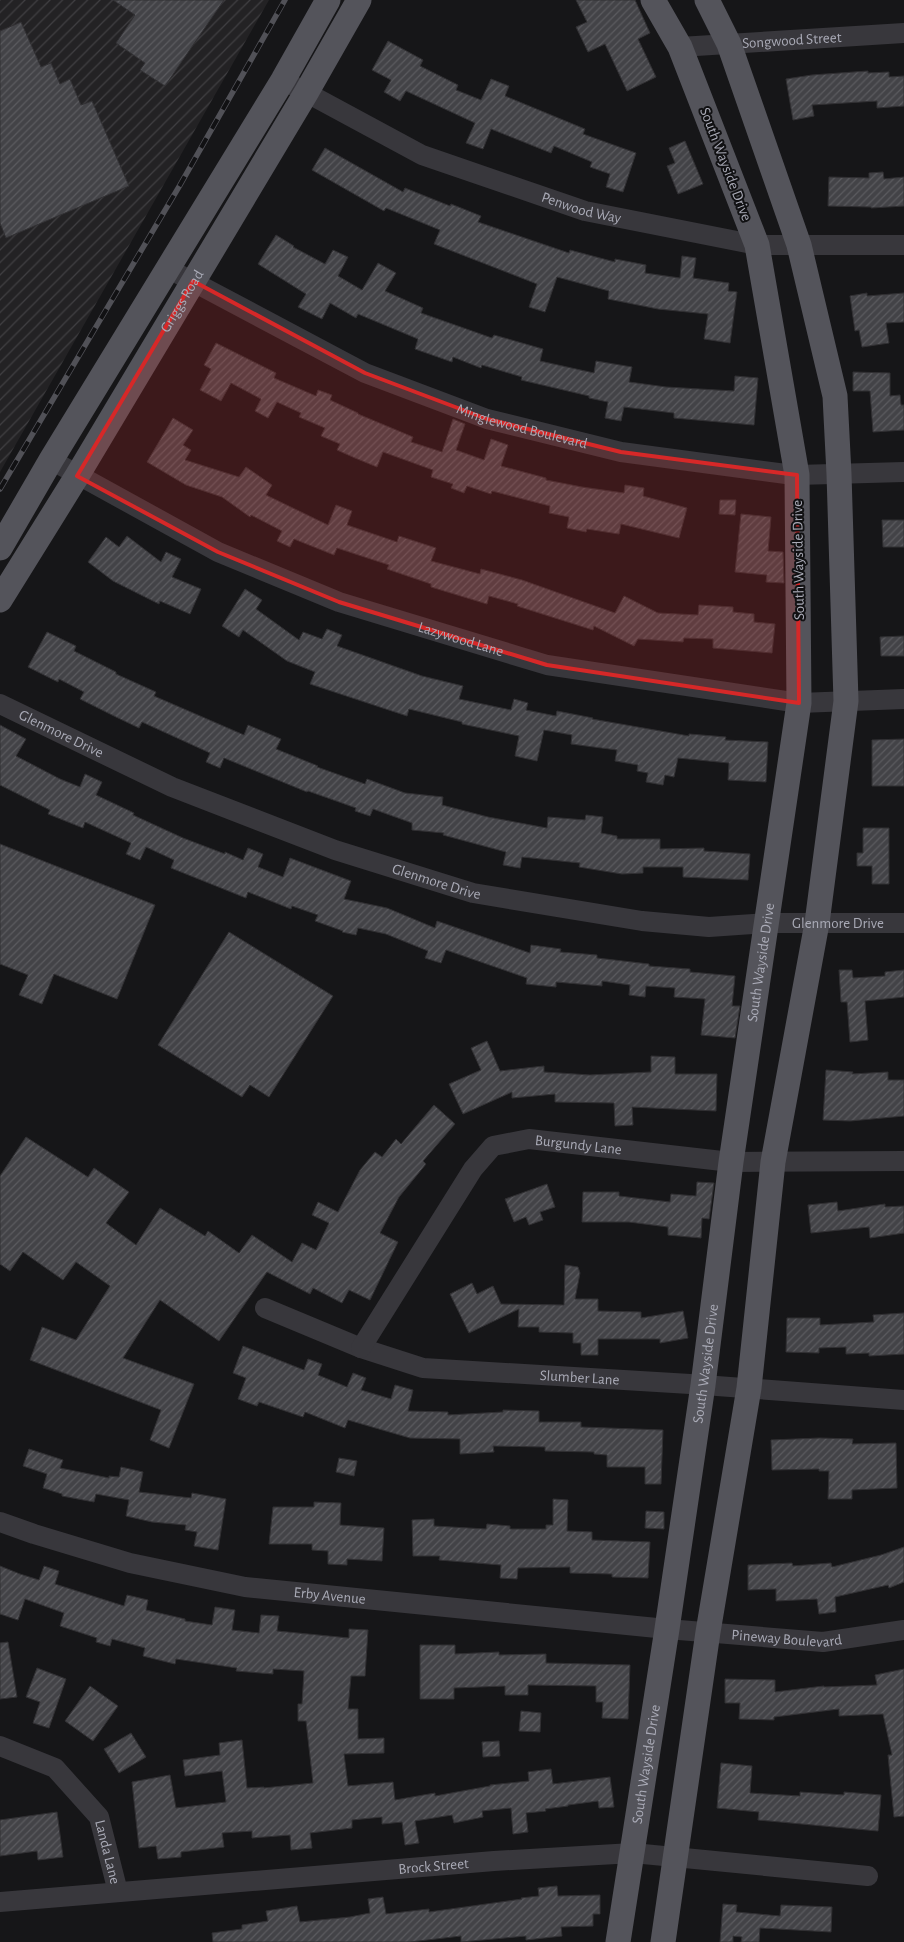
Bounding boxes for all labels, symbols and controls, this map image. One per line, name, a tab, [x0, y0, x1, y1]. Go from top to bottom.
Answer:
street label: Songwood Street	[742, 30, 842, 51]
street label: South Wayside Drive	[697, 105, 754, 223]
street label: Penwood Way	[539, 190, 623, 226]
street label: Griggs Road	[158, 267, 207, 335]
street label: Minglewood Boulevard	[454, 401, 589, 452]
street label: South Wayside Drive	[790, 500, 807, 620]
street label: Lazywood Lane	[416, 619, 505, 659]
street label: Glenmore Drive	[16, 707, 106, 761]
street label: Glenmore Drive	[390, 861, 482, 902]
street label: South Wayside Drive	[745, 902, 777, 1023]
street label: Glenmore Drive	[792, 916, 884, 931]
street label: Burgundy Lane	[534, 1133, 623, 1158]
street label: South Wayside Drive	[690, 1303, 721, 1424]
street label: Slumber Lane	[539, 1368, 620, 1388]
street label: Erby Avenue	[293, 1585, 366, 1607]
street label: Pineway Boulevard	[731, 1627, 843, 1650]
street label: South Wayside Drive	[630, 1704, 663, 1825]
street label: Landa Lane	[92, 1818, 123, 1886]
street label: Brock Street	[398, 1856, 470, 1877]

